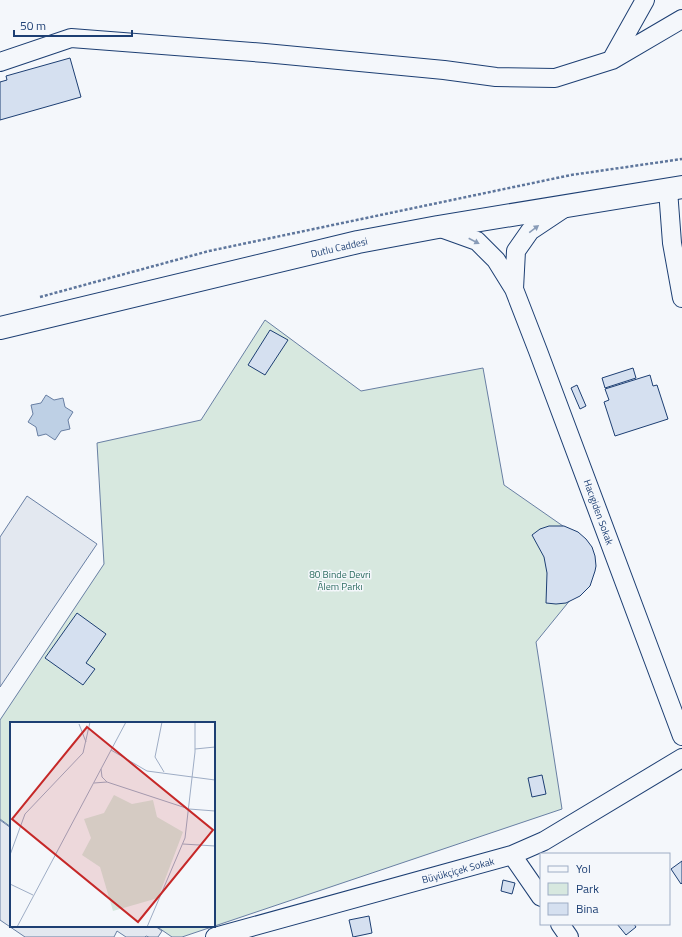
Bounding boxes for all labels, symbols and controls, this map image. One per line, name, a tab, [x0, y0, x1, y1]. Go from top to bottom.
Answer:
scale bar	[14, 12, 132, 38]
text: 50 m	[20, 16, 46, 35]
one-way arrow	[529, 224, 540, 233]
street label: Dutlu Caddesi	[309, 234, 369, 261]
one-way arrow	[468, 238, 480, 244]
street label: Hacıgiden Sokak	[580, 477, 617, 547]
park label: 80 Binde Devri Âlem Parkı	[309, 567, 371, 594]
inset map	[10, 722, 215, 927]
legend	[540, 853, 670, 925]
street label: Büyükçiçek Sokak	[420, 854, 496, 887]
text: Yol	[576, 859, 591, 878]
text: Park	[576, 879, 599, 898]
text: Bina	[576, 899, 598, 918]

